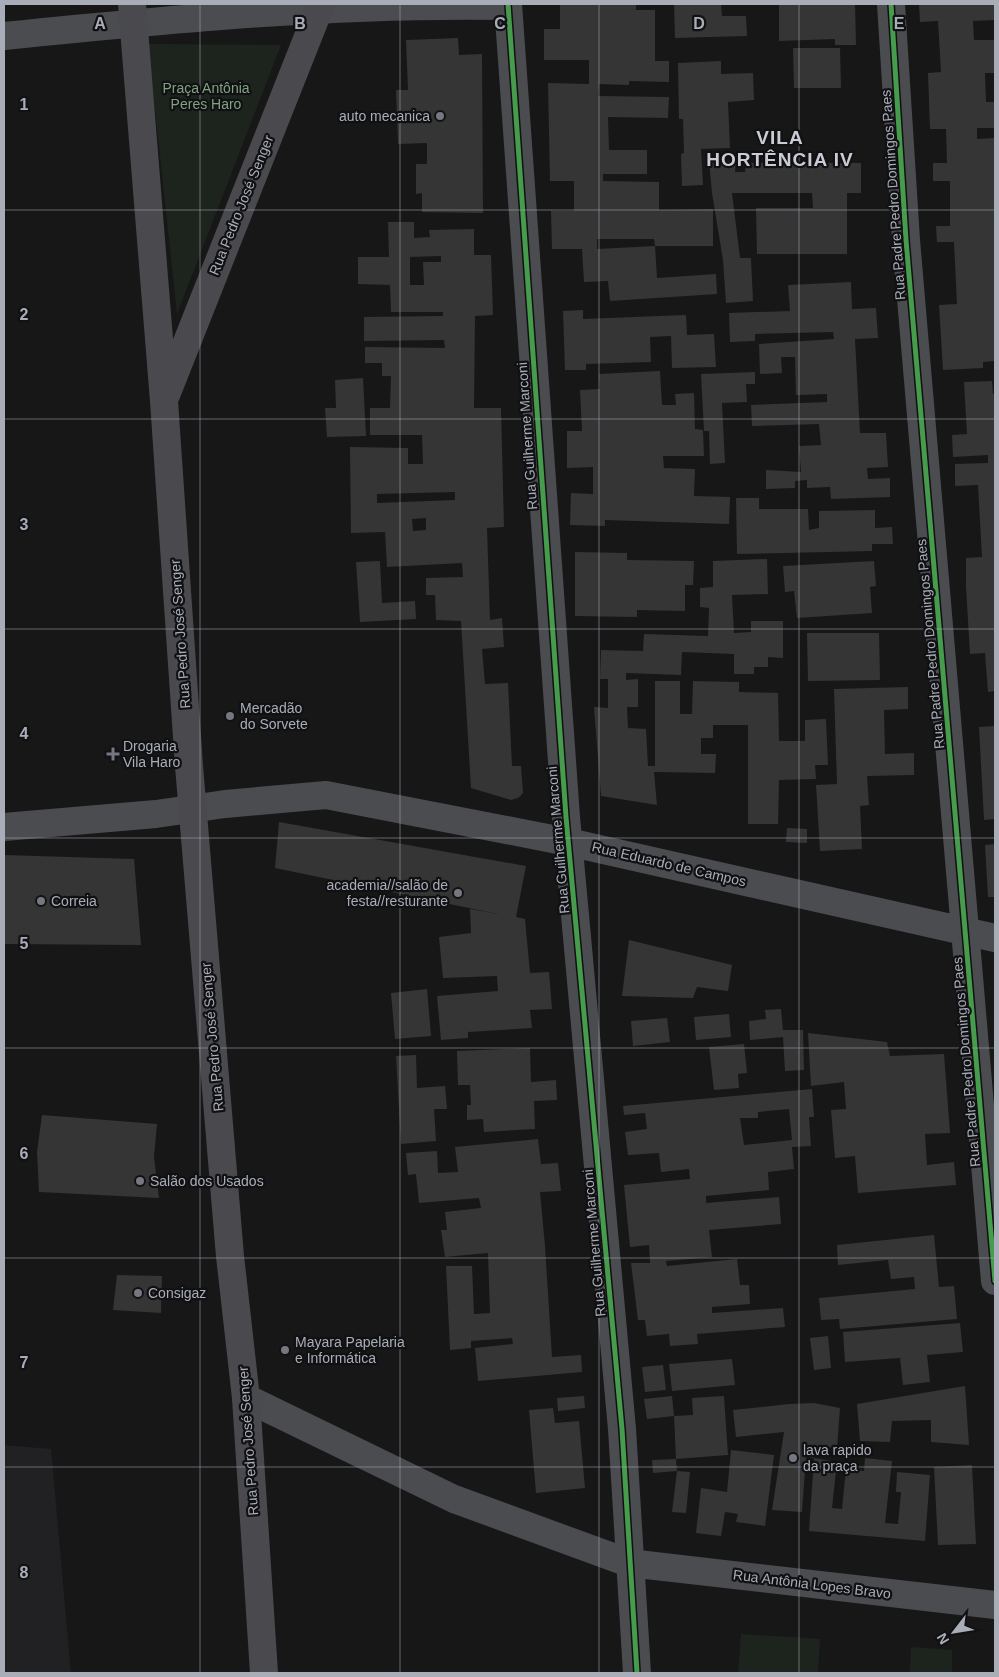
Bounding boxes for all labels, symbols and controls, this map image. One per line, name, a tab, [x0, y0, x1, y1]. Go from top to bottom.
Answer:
text: A	[94, 15, 106, 32]
text: B	[294, 15, 306, 32]
text: C	[494, 15, 506, 32]
text: D	[693, 15, 705, 32]
text: E	[894, 15, 905, 32]
park label: Praça Antônia Peres Haro	[162, 80, 250, 112]
street label: Rua Padre Pedro Domingos Paes	[878, 89, 908, 301]
text: 1	[20, 96, 29, 113]
place label: auto mecanica	[339, 108, 430, 124]
marker: auto mecanica	[434, 110, 446, 122]
district label: VILA HORTÊNCIA IV	[706, 127, 854, 170]
street label: Rua Pedro José Senger	[206, 132, 277, 277]
text: 2	[20, 306, 29, 323]
street label: Rua Guilherme Marconi	[514, 362, 540, 510]
text: 3	[20, 516, 29, 533]
street label: Rua Padre Pedro Domingos Paes	[913, 538, 947, 750]
street label: Rua Pedro José Senger	[167, 559, 193, 709]
place label: Mercadão do Sorvete	[240, 700, 308, 732]
marker: Mercadão do Sorvete	[224, 710, 236, 722]
text: 4	[20, 725, 29, 742]
place label: Drogaria Vila Haro	[123, 738, 181, 770]
marker: Drogaria Vila Haro	[107, 748, 119, 760]
street label: Rua Guilherme Marconi	[544, 766, 572, 914]
street label: Rua Eduardo de Campos	[590, 838, 748, 890]
place label: academia//salão de festa//resturante	[327, 877, 448, 909]
marker: academia//salão de festa//resturante	[452, 887, 464, 899]
place label: Correia	[51, 893, 97, 909]
marker: Correia	[35, 895, 47, 907]
text: 5	[20, 935, 29, 952]
street label: Rua Padre Pedro Domingos Paes	[949, 956, 983, 1168]
street label: Rua Pedro José Senger	[197, 962, 226, 1112]
text: 6	[20, 1145, 29, 1162]
street label: Rua Guilherme Marconi	[580, 1169, 608, 1317]
place label: Salão dos Usados	[150, 1173, 264, 1189]
marker: Salão dos Usados	[134, 1175, 146, 1187]
place label: Consigaz	[148, 1285, 206, 1301]
marker: Consigaz	[132, 1287, 144, 1299]
place label: Mayara Papelaria e Informática	[295, 1334, 405, 1366]
marker: Mayara Papelaria e Informática	[279, 1344, 291, 1356]
text: 7	[20, 1354, 29, 1371]
street label: Rua Pedro José Senger	[235, 1366, 261, 1516]
place label: lava rapido da praça	[803, 1442, 872, 1474]
marker: lava rapido da praça	[787, 1452, 799, 1464]
text: 8	[20, 1564, 29, 1581]
street label: Rua Antônia Lopes Bravo	[732, 1566, 892, 1602]
north arrow	[929, 1607, 979, 1657]
text: N	[933, 1630, 952, 1647]

